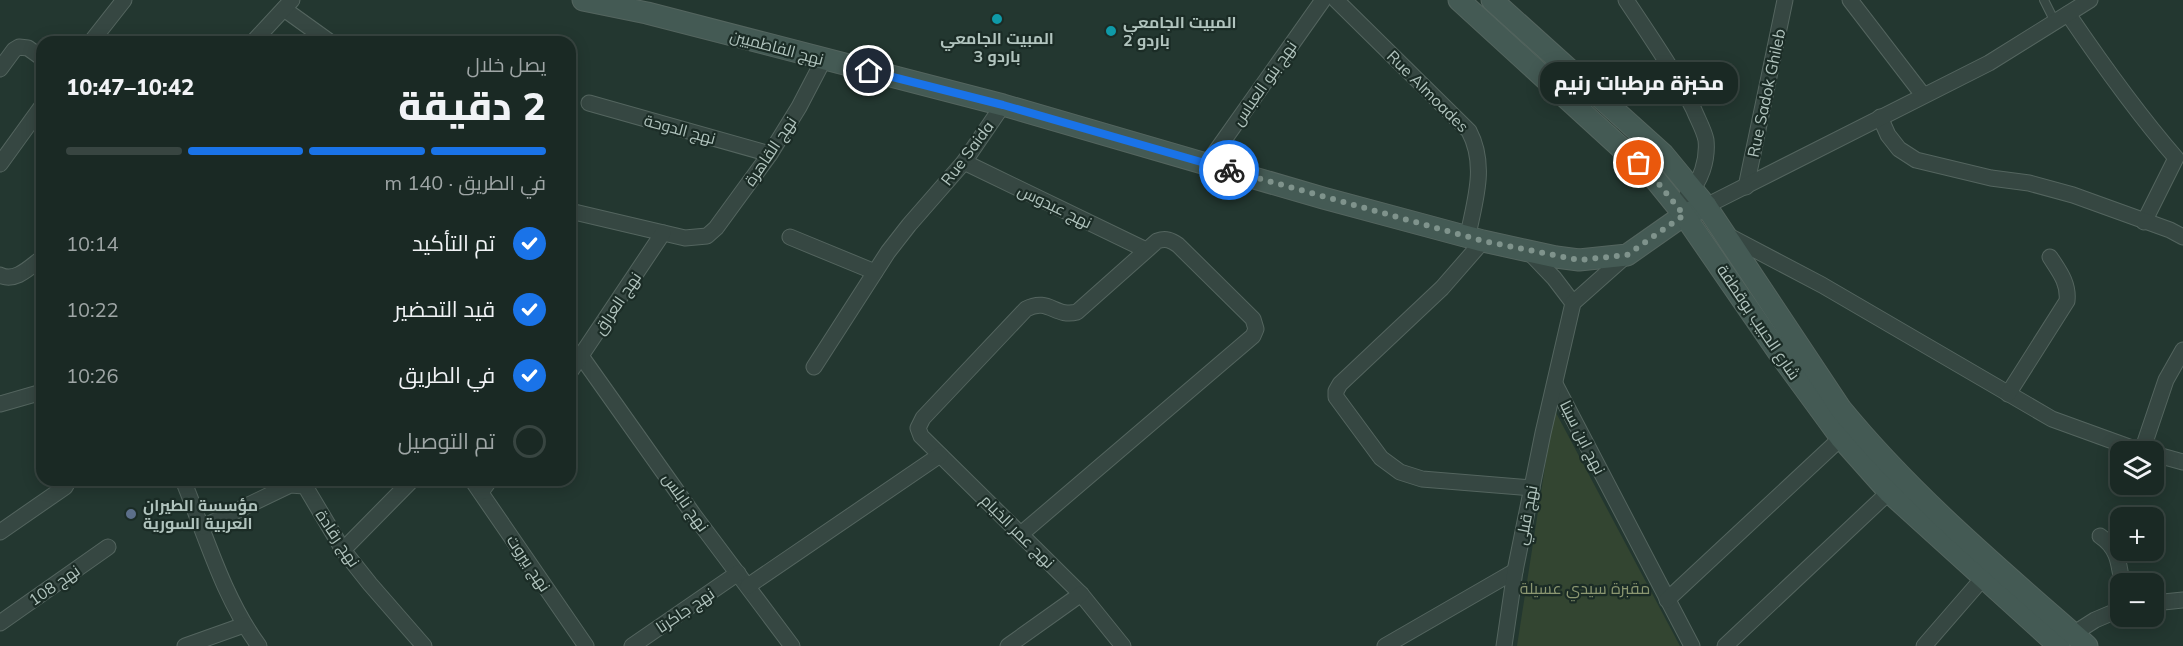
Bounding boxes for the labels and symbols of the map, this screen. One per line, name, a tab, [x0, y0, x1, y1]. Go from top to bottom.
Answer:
marker: المبيت الجامعي باردو 3	[990, 12, 1004, 26]
place label: المبيت الجامعي باردو 2	[1123, 12, 1237, 50]
marker: المبيت الجامعي باردو 2	[1104, 24, 1118, 38]
street label: نهج الفاطميين	[728, 25, 826, 71]
street label: Rue Sadok Ghileb	[1743, 27, 1789, 159]
place label: المبيت الجامعي باردو 3	[940, 28, 1054, 66]
street label: نهج بنو العباس	[1227, 37, 1302, 130]
pin	[843, 45, 894, 96]
street label: Rue Almoades	[1383, 46, 1473, 136]
callout: مخبزة مرطبات رنيم	[1540, 61, 1738, 103]
street label: نهج الدوحة	[642, 110, 718, 150]
street label: نهج القاهرة	[739, 112, 802, 191]
street label: Rue Saida	[936, 117, 998, 189]
pin	[1613, 137, 1664, 188]
courier	[1199, 140, 1259, 200]
street label: نهج عبدوس	[1014, 180, 1095, 234]
street label: شارع الحبيب بوقطفة	[1711, 260, 1805, 385]
street label: نهج العراق	[589, 268, 647, 339]
street label: نهج ابن سينا	[1554, 397, 1610, 478]
street label: نهج نابلس	[657, 469, 713, 536]
street label: نهج قبلي	[1510, 483, 1545, 547]
street label: نهج عمر الخيام	[976, 490, 1059, 573]
place label: مؤسسة الطيران العربية السورية	[143, 495, 258, 533]
street label: نهج رقادة	[310, 506, 364, 572]
marker: مؤسسة الطيران العربية السورية	[124, 507, 138, 521]
street label: نهج بيروت	[501, 531, 555, 596]
street label: نهج 108	[25, 560, 85, 611]
park label: مقبرة سيدي عسيلة	[1520, 578, 1650, 602]
street label: نهج جاكرتا	[652, 583, 719, 639]

